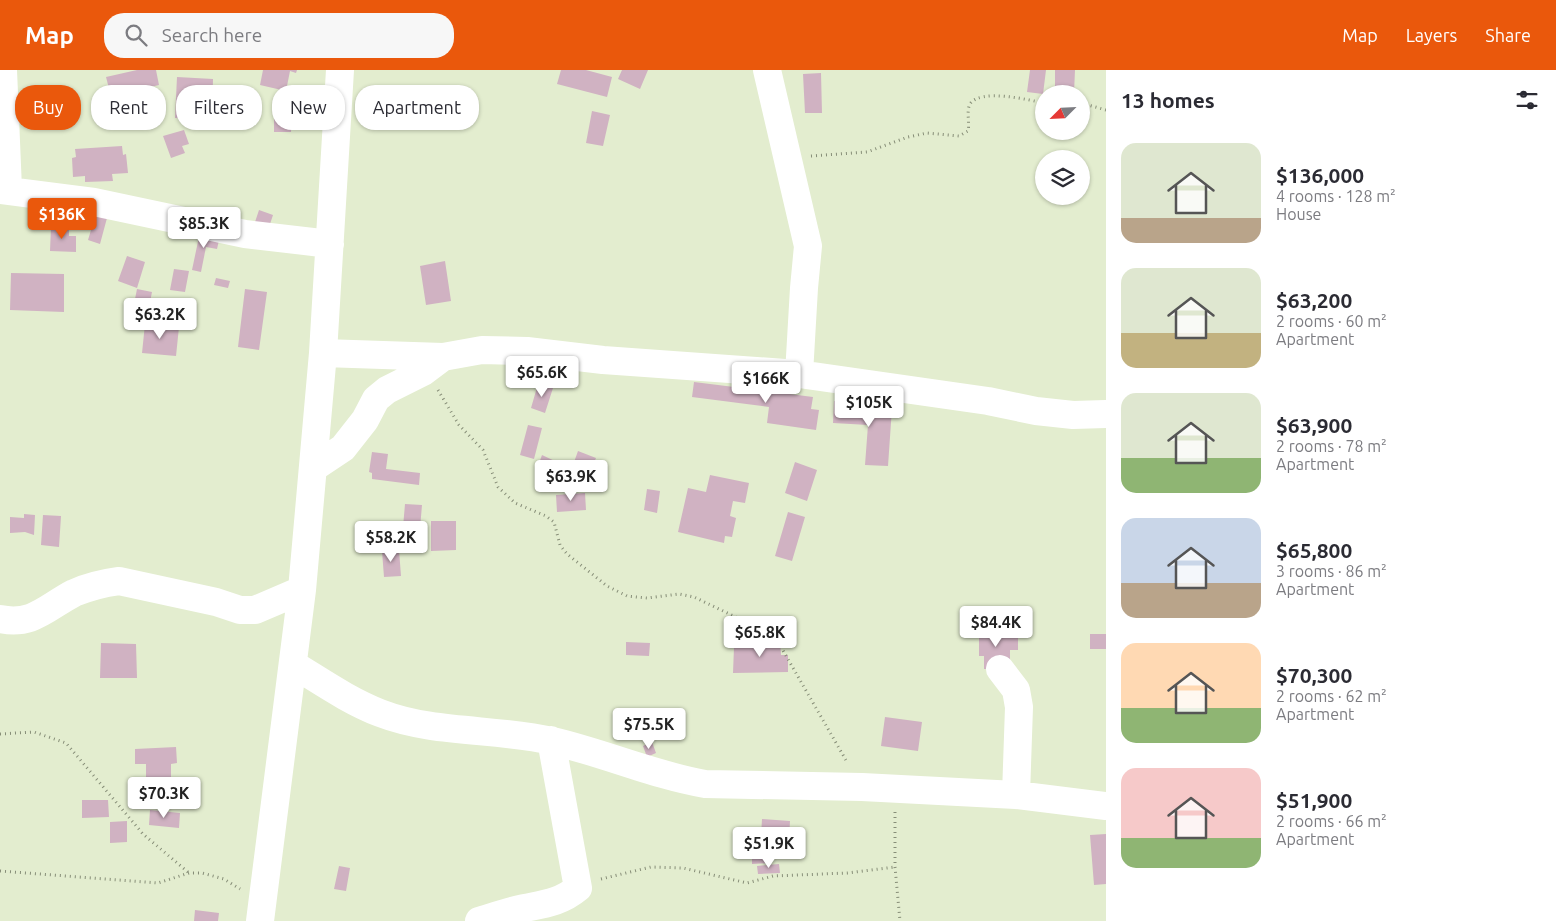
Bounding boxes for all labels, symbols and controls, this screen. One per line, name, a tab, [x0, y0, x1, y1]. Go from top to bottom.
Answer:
search box	[104, 13, 454, 58]
icon: search	[122, 21, 150, 49]
text: Map	[25, 22, 74, 49]
text: Search here	[162, 24, 262, 46]
text: Map	[1342, 25, 1378, 45]
text: Layers	[1406, 25, 1457, 45]
text: Share	[1485, 25, 1531, 45]
chip: Buy	[15, 85, 81, 130]
chip: Rent	[91, 85, 166, 130]
chip: Filters	[176, 85, 262, 130]
chip: New	[272, 85, 345, 130]
chip: Apartment	[355, 85, 479, 130]
north arrow	[1035, 85, 1090, 140]
map controls	[1035, 85, 1090, 205]
icon: filters	[1513, 86, 1541, 114]
text: 13 homes	[1121, 88, 1215, 112]
button: layers	[1035, 150, 1090, 205]
icon: home	[1161, 163, 1221, 223]
text: $136,000	[1276, 163, 1364, 187]
text: 4 rooms · 128 m²	[1276, 187, 1396, 205]
pin: $136K	[27, 198, 97, 240]
text: $136K	[39, 205, 85, 223]
text: House	[1276, 205, 1321, 223]
pin: $85.3K	[163, 206, 245, 249]
text: $85.3K	[179, 214, 229, 232]
icon: home	[1161, 288, 1221, 348]
text: $63,200	[1276, 288, 1352, 312]
pin: $63.2K	[119, 298, 201, 340]
text: $63.2K	[135, 305, 185, 323]
text: 2 rooms · 60 m²	[1276, 312, 1387, 330]
text: Apartment	[1276, 330, 1354, 348]
pin: $65.6K	[501, 356, 583, 398]
pin: $166K	[731, 362, 801, 404]
text: $65.6K	[517, 363, 567, 381]
text: $166K	[743, 369, 789, 387]
pin: $105K	[834, 386, 904, 428]
text: $105K	[846, 393, 892, 411]
icon: home	[1161, 413, 1221, 473]
text: $63,900	[1276, 413, 1352, 437]
text: 2 rooms · 78 m²	[1276, 437, 1387, 455]
text: Apartment	[1276, 455, 1354, 473]
pin: $63.9K	[530, 460, 612, 502]
text: $63.9K	[546, 467, 596, 485]
pin: $58.2K	[350, 520, 432, 563]
text: $58.2K	[366, 528, 416, 546]
icon: home	[1161, 538, 1221, 598]
text: $65,800	[1276, 538, 1352, 562]
text: 3 rooms · 86 m²	[1276, 562, 1387, 580]
text: Apartment	[1276, 580, 1354, 598]
pin: $84.4K	[955, 606, 1037, 648]
text: $84.4K	[971, 613, 1021, 631]
pin: $65.8K	[719, 616, 801, 658]
text: $65.8K	[735, 623, 785, 641]
icon: home	[1161, 663, 1221, 723]
text: $70,300	[1276, 663, 1352, 687]
text: 2 rooms · 62 m²	[1276, 687, 1387, 705]
text: Apartment	[1276, 705, 1354, 723]
pin: $75.5K	[608, 708, 690, 750]
text: $75.5K	[624, 715, 674, 733]
pin: $70.3K	[123, 776, 205, 819]
text: $70.3K	[139, 784, 189, 802]
icon: home	[1161, 788, 1221, 848]
text: $51,900	[1276, 788, 1352, 812]
text: 2 rooms · 66 m²	[1276, 812, 1387, 830]
pin: $51.9K	[728, 826, 810, 869]
text: Apartment	[1276, 830, 1354, 848]
text: $51.9K	[744, 834, 794, 852]

